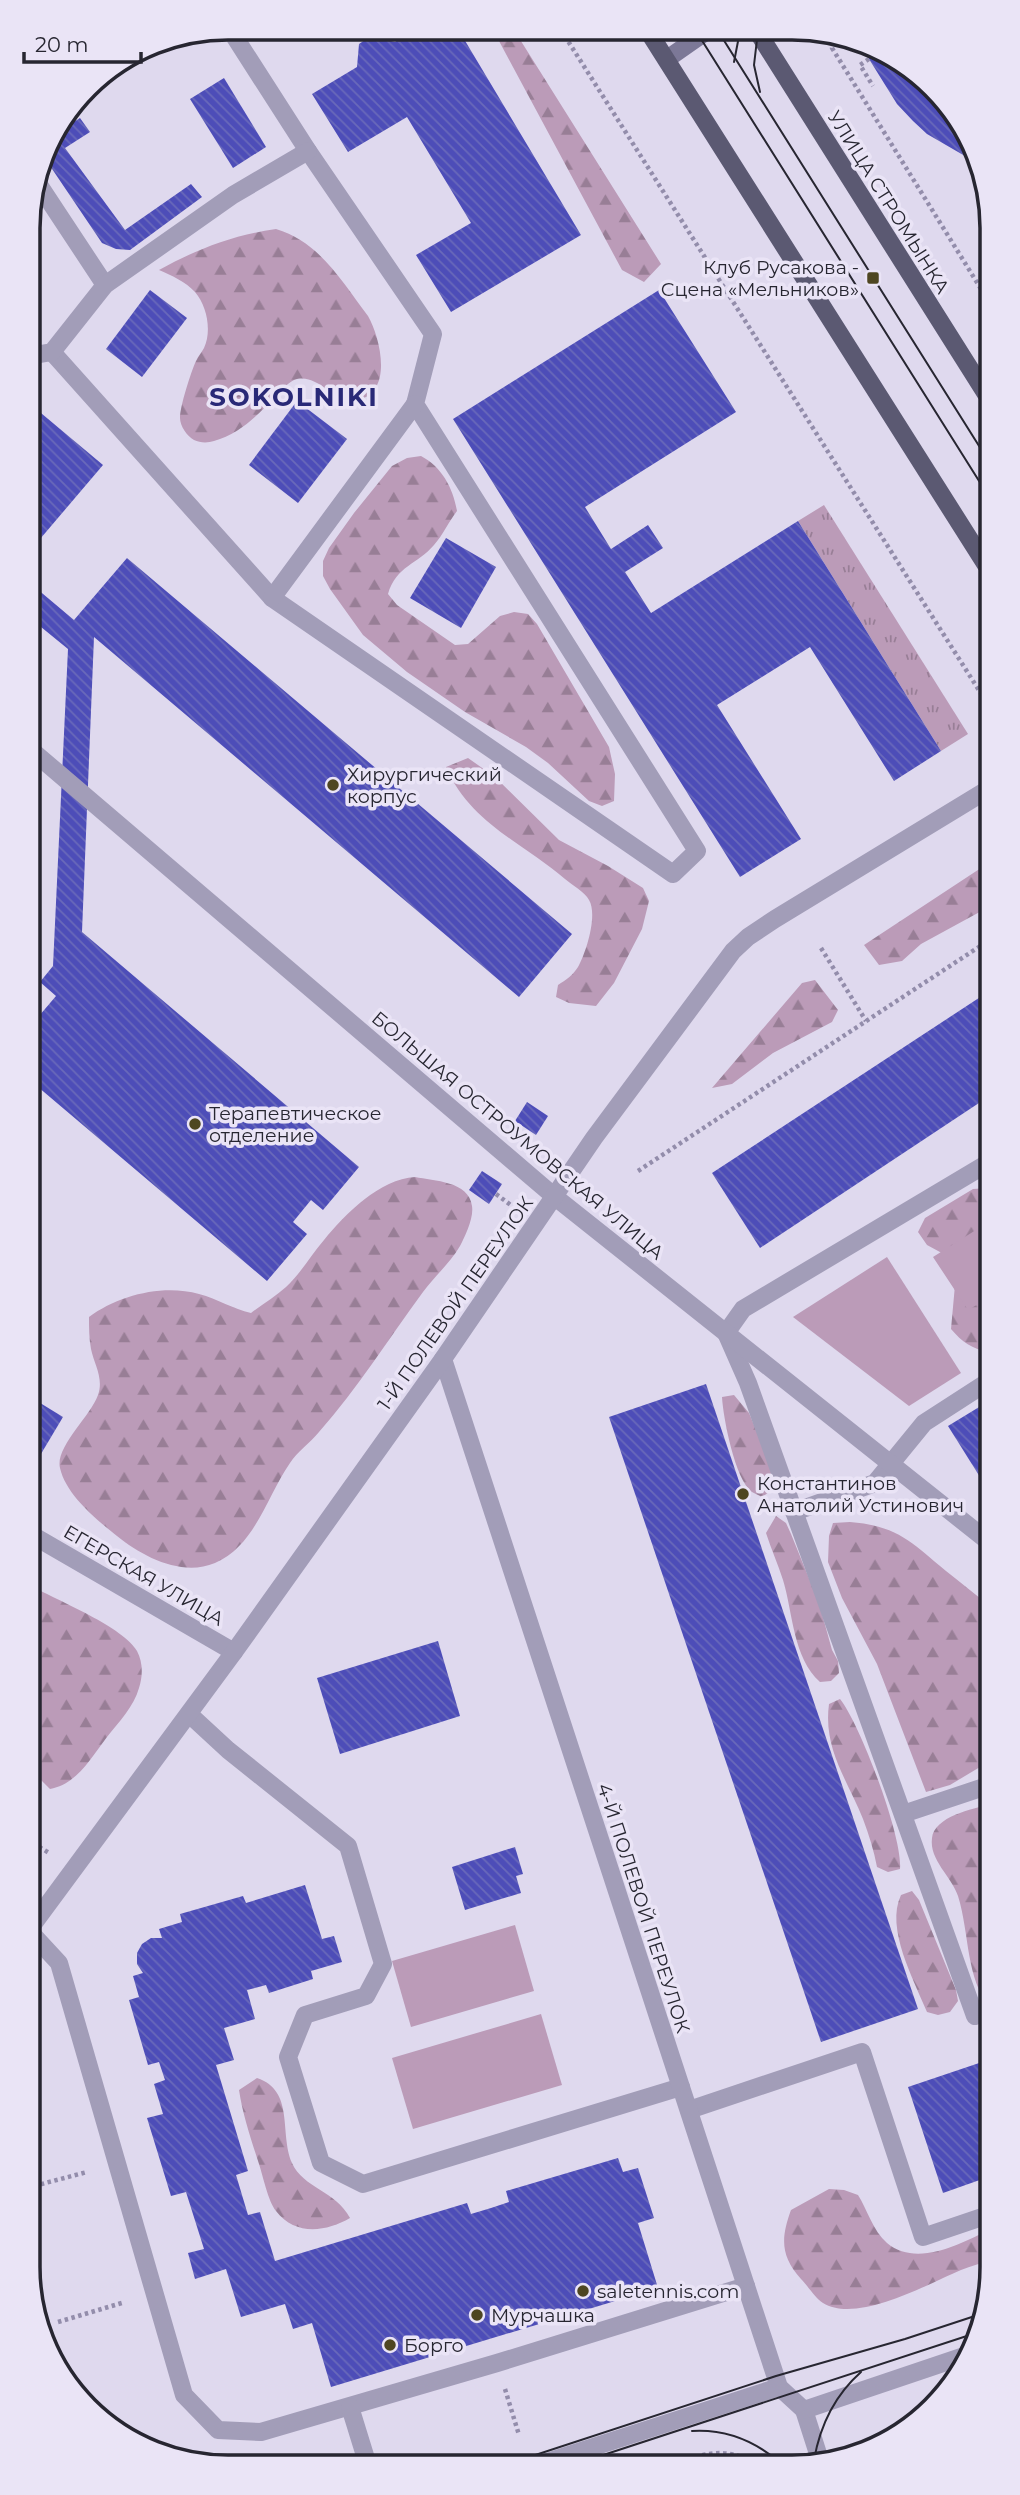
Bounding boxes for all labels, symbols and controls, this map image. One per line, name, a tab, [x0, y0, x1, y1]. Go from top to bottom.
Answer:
scale bar	[24, 21, 142, 65]
text: 20 m	[35, 32, 89, 57]
street label: УЛИЦА СТРОМЫНКА	[823, 107, 954, 298]
place label: Клуб Русакова - Сцена «Мельников»	[661, 256, 859, 301]
marker: Клуб Русакова - Сцена «Мельников»	[865, 270, 881, 286]
district label: SOKOLNIKI	[209, 381, 379, 413]
place label: Хирургический корпус	[347, 763, 502, 808]
marker: Хирургический корпус	[325, 777, 341, 793]
street label: БОЛЬШАЯ ОСТРОУМОВСКАЯ УЛИЦА	[367, 1006, 668, 1264]
place label: Терапевтическое отделение	[209, 1102, 381, 1147]
marker: Терапевтическое отделение	[187, 1116, 203, 1132]
street label: 1-Й ПОЛЕВОЙ ПЕРЕУЛОК	[373, 1192, 538, 1415]
place label: Константинов Анатолий Устинович	[757, 1472, 964, 1517]
marker: Константинов Анатолий Устинович	[735, 1486, 751, 1502]
street label: ЕГЕРСКАЯ УЛИЦА	[60, 1520, 228, 1631]
street label: 4-Й ПОЛЕВОЙ ПЕРЕУЛОК	[592, 1780, 695, 2036]
place label: saletennis.com	[597, 2280, 739, 2303]
marker: saletennis.com	[575, 2283, 591, 2299]
place label: Мурчашка	[491, 2304, 595, 2327]
marker: Мурчашка	[469, 2307, 485, 2323]
place label: Борго	[404, 2334, 464, 2357]
marker: Борго	[382, 2337, 398, 2353]

